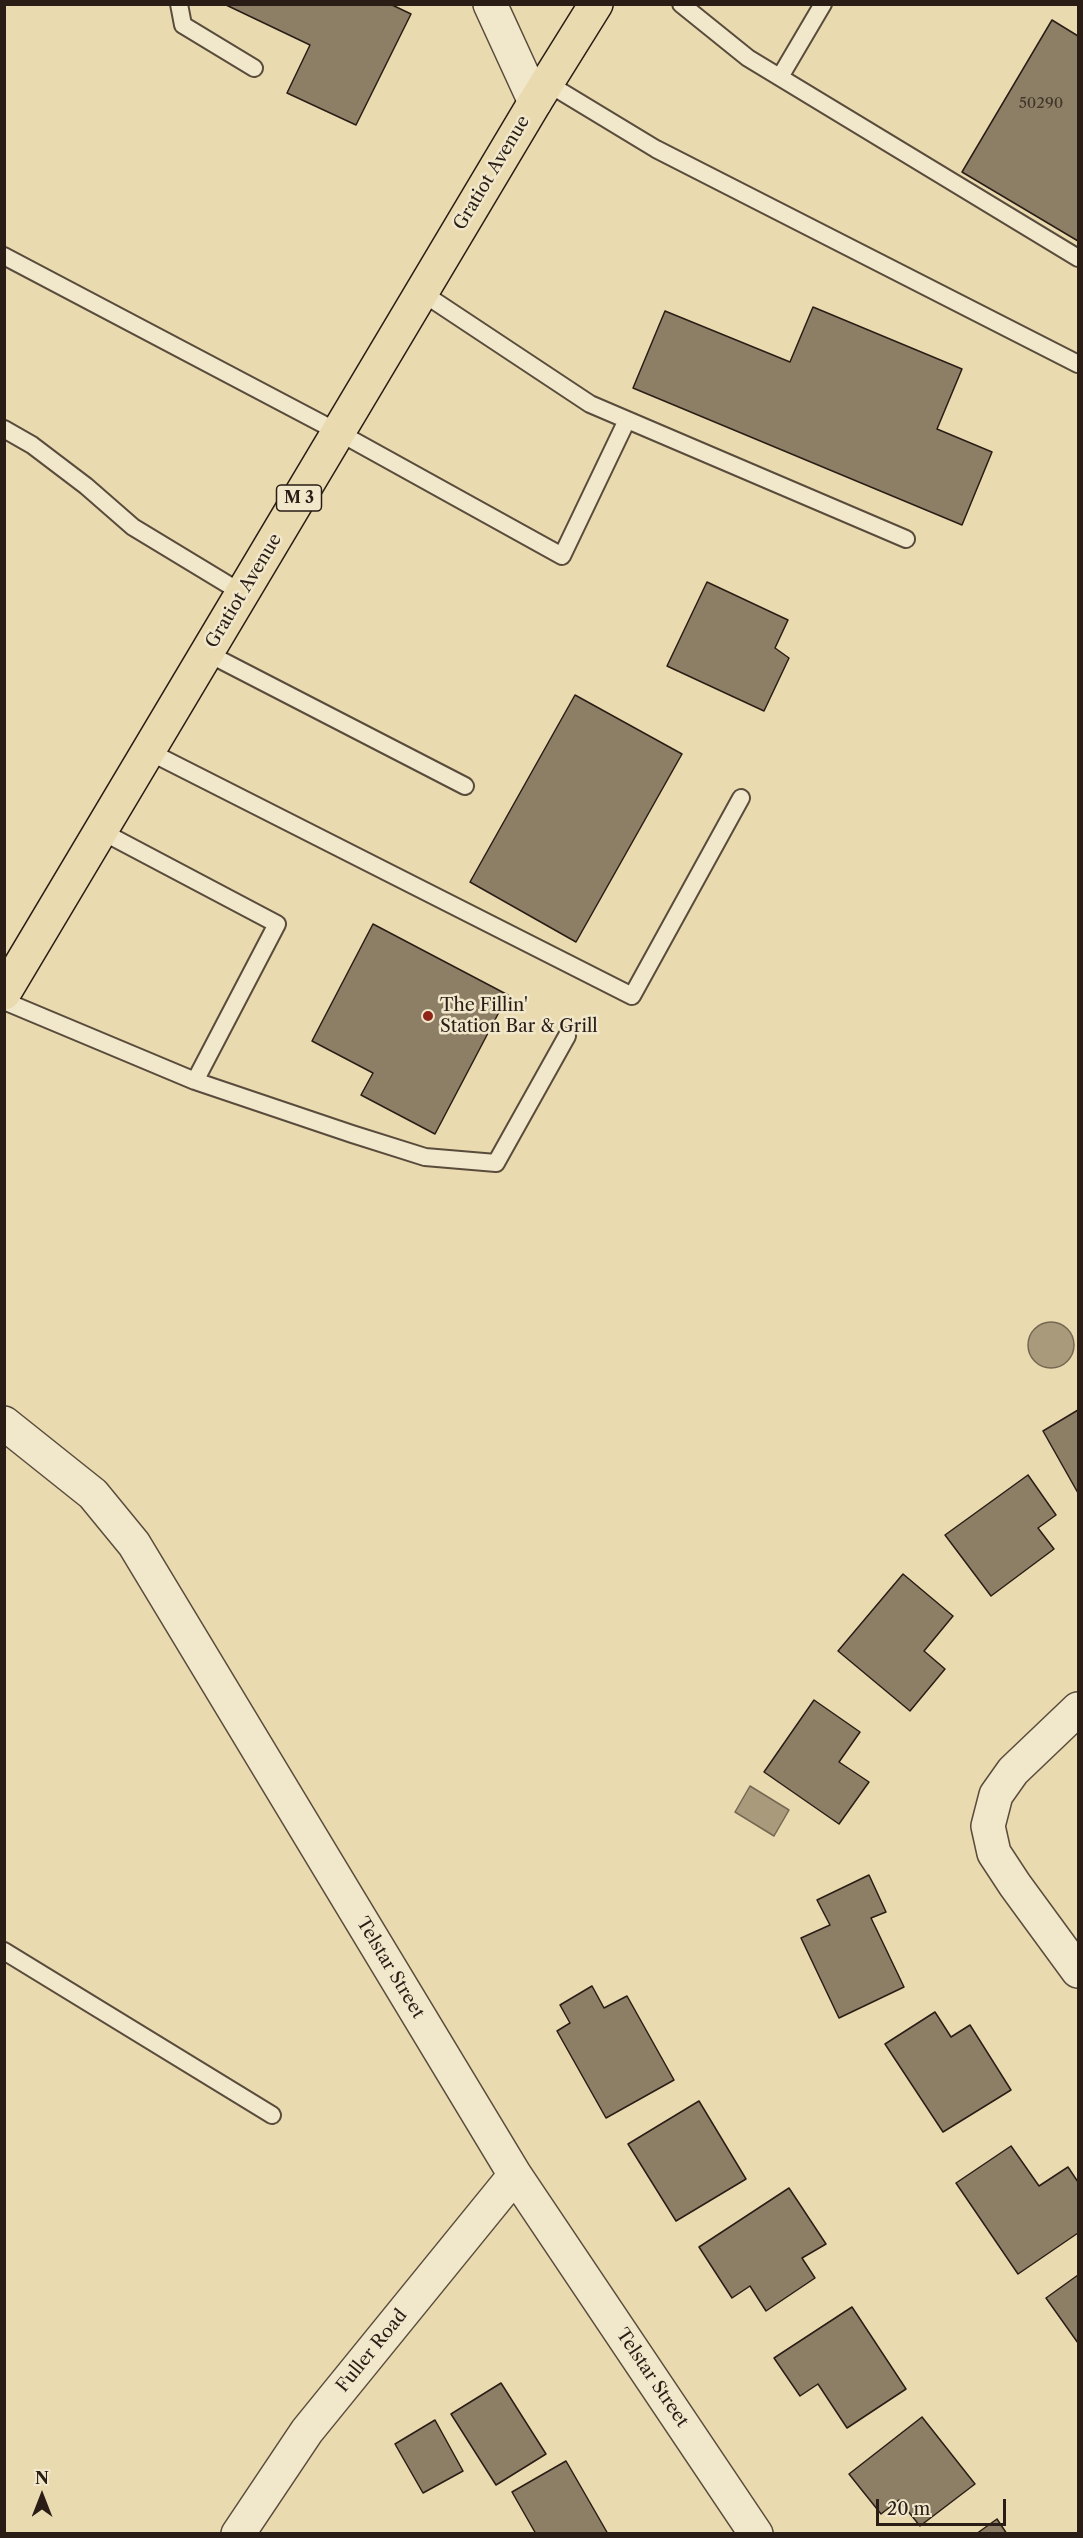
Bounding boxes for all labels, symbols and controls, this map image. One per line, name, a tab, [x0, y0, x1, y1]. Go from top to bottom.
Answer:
house number: 50290	[1019, 95, 1063, 113]
street label: Gratiot Avenue	[449, 112, 535, 234]
road number: M 3	[276, 485, 322, 511]
street label: Gratiot Avenue	[201, 530, 287, 652]
place label: The Fillin' Station Bar & Grill	[440, 995, 598, 1038]
marker: The Fillin' Station Bar & Grill	[421, 1009, 435, 1023]
street label: Telstar Street	[351, 1914, 429, 2022]
street label: Fuller Road	[332, 2305, 412, 2397]
street label: Telstar Street	[611, 2325, 693, 2431]
north arrow	[12, 2466, 72, 2526]
text: N	[35, 2468, 49, 2488]
scale bar	[879, 2487, 1010, 2525]
text: 20 m	[887, 2498, 930, 2520]

